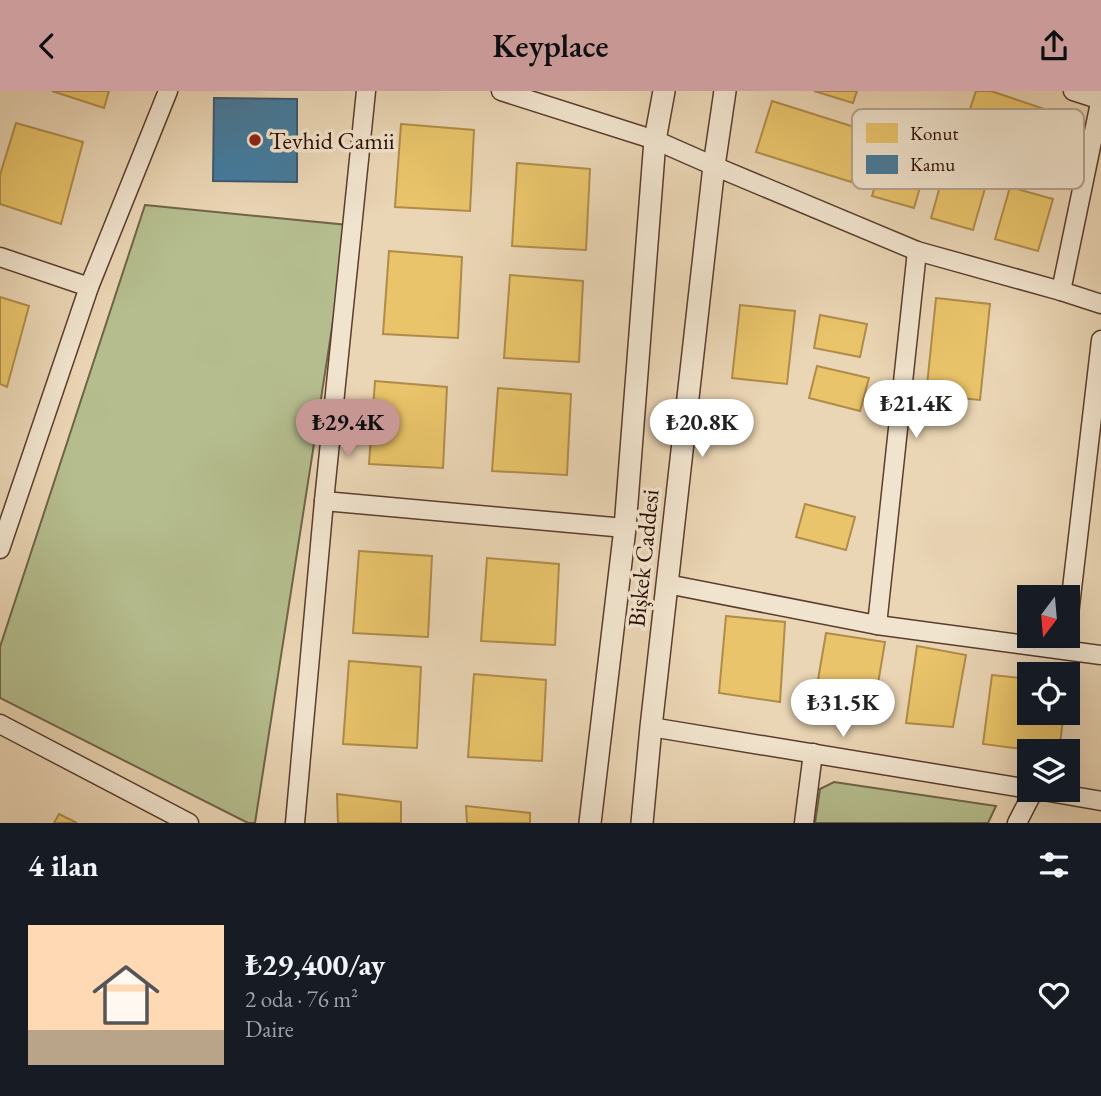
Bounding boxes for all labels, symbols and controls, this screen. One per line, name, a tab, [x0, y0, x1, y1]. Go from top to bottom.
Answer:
text: Keyplace	[492, 25, 609, 67]
icon: back	[28, 27, 66, 65]
icon: share	[1035, 27, 1073, 65]
legend	[852, 109, 1084, 189]
text: Konut	[910, 121, 958, 146]
place label: Tevhid Camii	[269, 125, 395, 156]
marker: Tevhid Camii	[247, 132, 263, 148]
text: Kamu	[910, 152, 955, 177]
pin: ₺21.4K	[859, 381, 973, 440]
text: ₺21.4K	[880, 388, 952, 418]
pin: ₺29.4K	[291, 399, 405, 459]
pin: ₺20.8K	[645, 399, 759, 459]
text: ₺29.4K	[312, 407, 384, 437]
text: ₺20.8K	[666, 407, 738, 437]
street label: Bişkek Caddesi	[620, 488, 666, 628]
north arrow	[1017, 585, 1080, 647]
map controls	[1017, 585, 1080, 802]
button: locate	[1017, 662, 1080, 725]
pin: ₺31.5K	[786, 679, 900, 739]
text: ₺31.5K	[807, 687, 879, 717]
button: layers	[1017, 739, 1080, 802]
text: 4 ilan	[28, 846, 99, 885]
icon: filters	[1035, 846, 1073, 884]
text: ₺29,400/ay	[245, 945, 385, 984]
icon: home	[84, 953, 168, 1037]
icon: heart	[1035, 976, 1073, 1014]
text: 2 oda · 76 m²	[245, 984, 358, 1014]
text: Daire	[245, 1014, 294, 1044]

